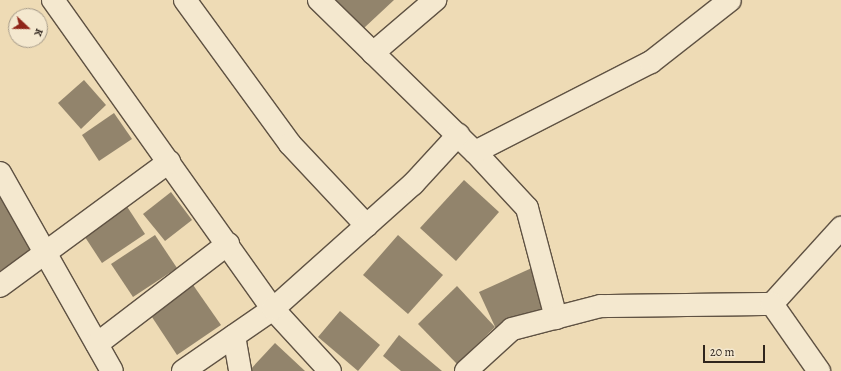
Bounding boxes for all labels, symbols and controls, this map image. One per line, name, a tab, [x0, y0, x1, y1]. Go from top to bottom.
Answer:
north arrow	[8, 8, 48, 48]
text: K	[30, 26, 47, 38]
scale bar	[705, 337, 767, 363]
text: 20 m	[710, 344, 734, 360]

